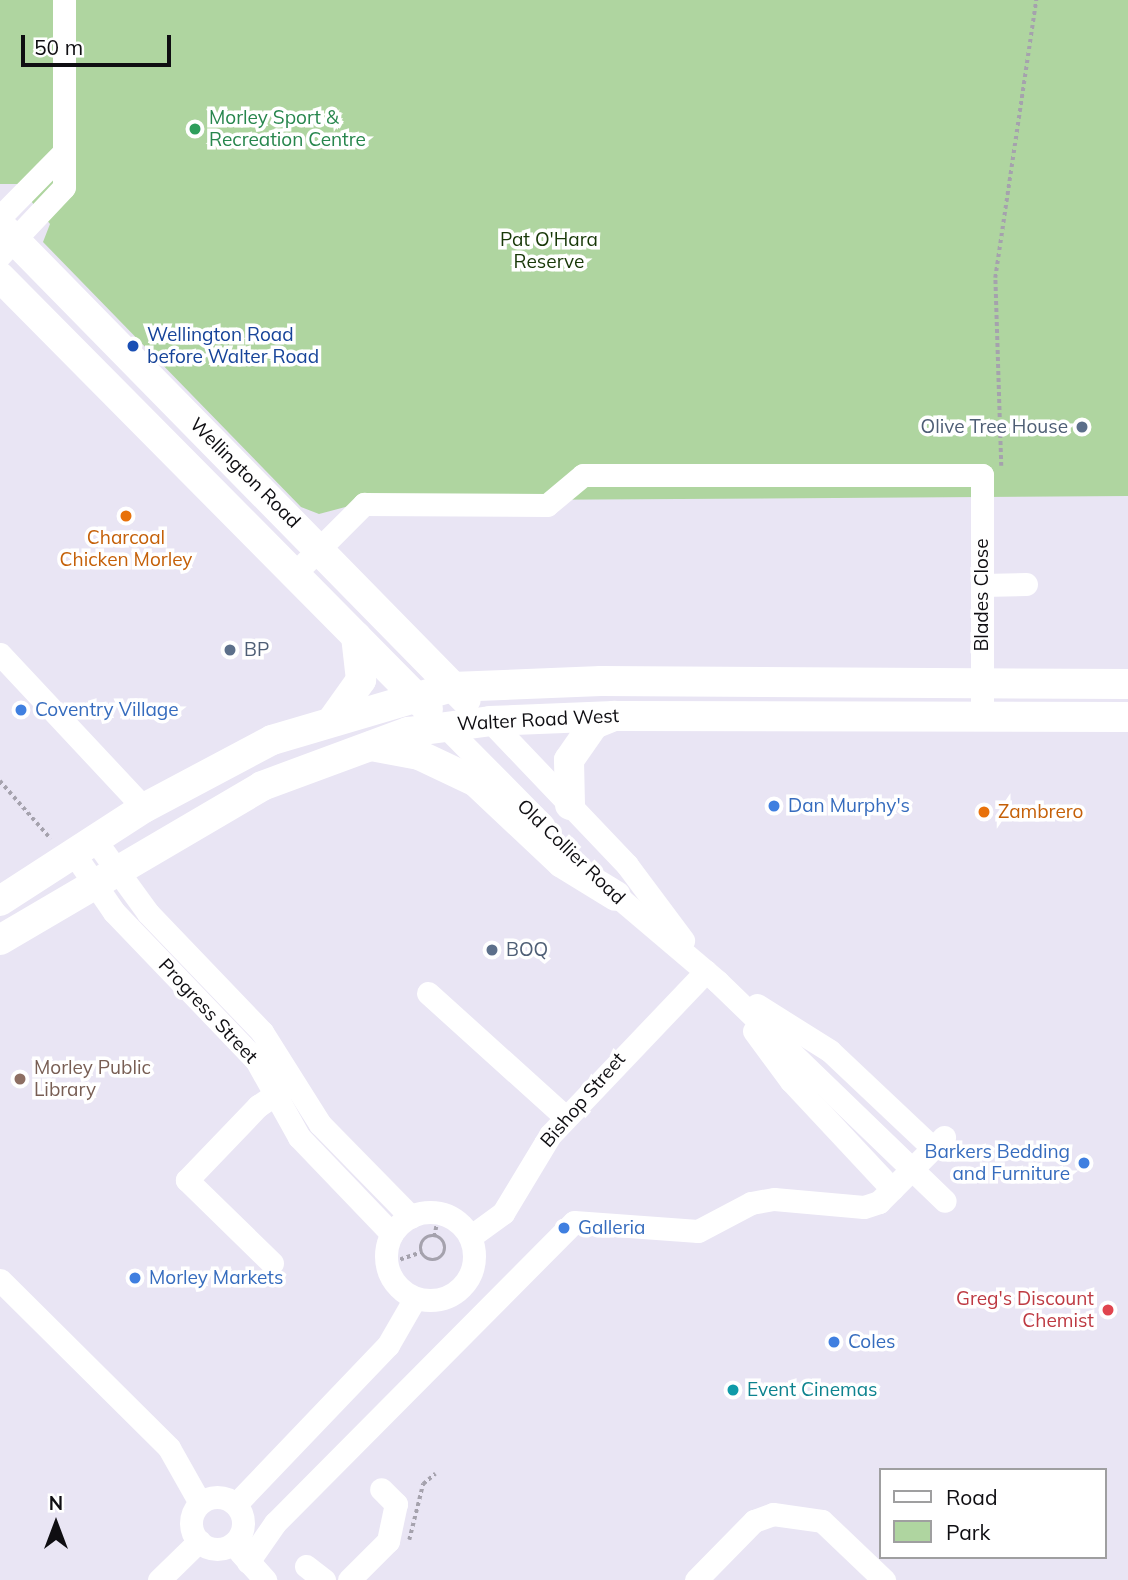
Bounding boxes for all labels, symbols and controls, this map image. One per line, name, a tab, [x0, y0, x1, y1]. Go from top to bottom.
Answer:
scale bar	[24, 21, 175, 65]
text: 50 m	[34, 34, 83, 60]
place label: Morley Sport & Recreation Centre	[209, 107, 366, 151]
marker: Morley Sport & Recreation Centre	[187, 121, 203, 137]
park label: Pat O'Hara Reserve	[500, 229, 598, 273]
place label: Wellington Road before Walter Road	[147, 324, 319, 368]
marker: Wellington Road before Walter Road	[125, 338, 141, 354]
street label: Wellington Road	[185, 413, 305, 533]
place label: Olive Tree House	[920, 416, 1068, 438]
marker: Olive Tree House	[1074, 419, 1090, 435]
marker: Charcoal Chicken Morley	[118, 508, 134, 524]
place label: Charcoal Chicken Morley	[60, 527, 192, 571]
street label: Blades Close	[971, 538, 993, 652]
place label: BP	[244, 639, 269, 661]
marker: BP	[222, 642, 238, 658]
place label: Coventry Village	[35, 699, 179, 721]
marker: Coventry Village	[13, 702, 29, 718]
street label: Walter Road West	[456, 704, 620, 736]
street label: Old Collier Road	[512, 795, 630, 909]
place label: Dan Murphy's	[788, 795, 910, 817]
marker: Dan Murphy's	[766, 798, 782, 814]
place label: Zambrero	[998, 801, 1083, 823]
marker: Zambrero	[976, 804, 992, 820]
place label: BOQ	[506, 939, 548, 961]
marker: BOQ	[484, 942, 500, 958]
street label: Progress Street	[154, 954, 262, 1068]
street label: Bishop Street	[536, 1048, 630, 1152]
place label: Morley Public Library	[34, 1057, 151, 1101]
marker: Morley Public Library	[12, 1071, 28, 1087]
place label: Barkers Bedding and Furniture	[925, 1141, 1070, 1185]
marker: Barkers Bedding and Furniture	[1076, 1155, 1092, 1171]
place label: Galleria	[578, 1217, 645, 1239]
marker: Galleria	[556, 1220, 572, 1236]
place label: Morley Markets	[149, 1267, 283, 1289]
marker: Morley Markets	[127, 1270, 143, 1286]
place label: Greg's Discount Chemist	[956, 1288, 1094, 1332]
marker: Greg's Discount Chemist	[1100, 1302, 1116, 1318]
place label: Coles	[848, 1331, 895, 1353]
marker: Coles	[826, 1334, 842, 1350]
place label: Event Cinemas	[747, 1379, 878, 1401]
marker: Event Cinemas	[725, 1382, 741, 1398]
legend	[880, 1468, 1107, 1559]
text: Road	[946, 1484, 997, 1510]
north arrow	[21, 1489, 91, 1559]
text: N	[49, 1491, 63, 1515]
text: Park	[946, 1519, 990, 1545]

